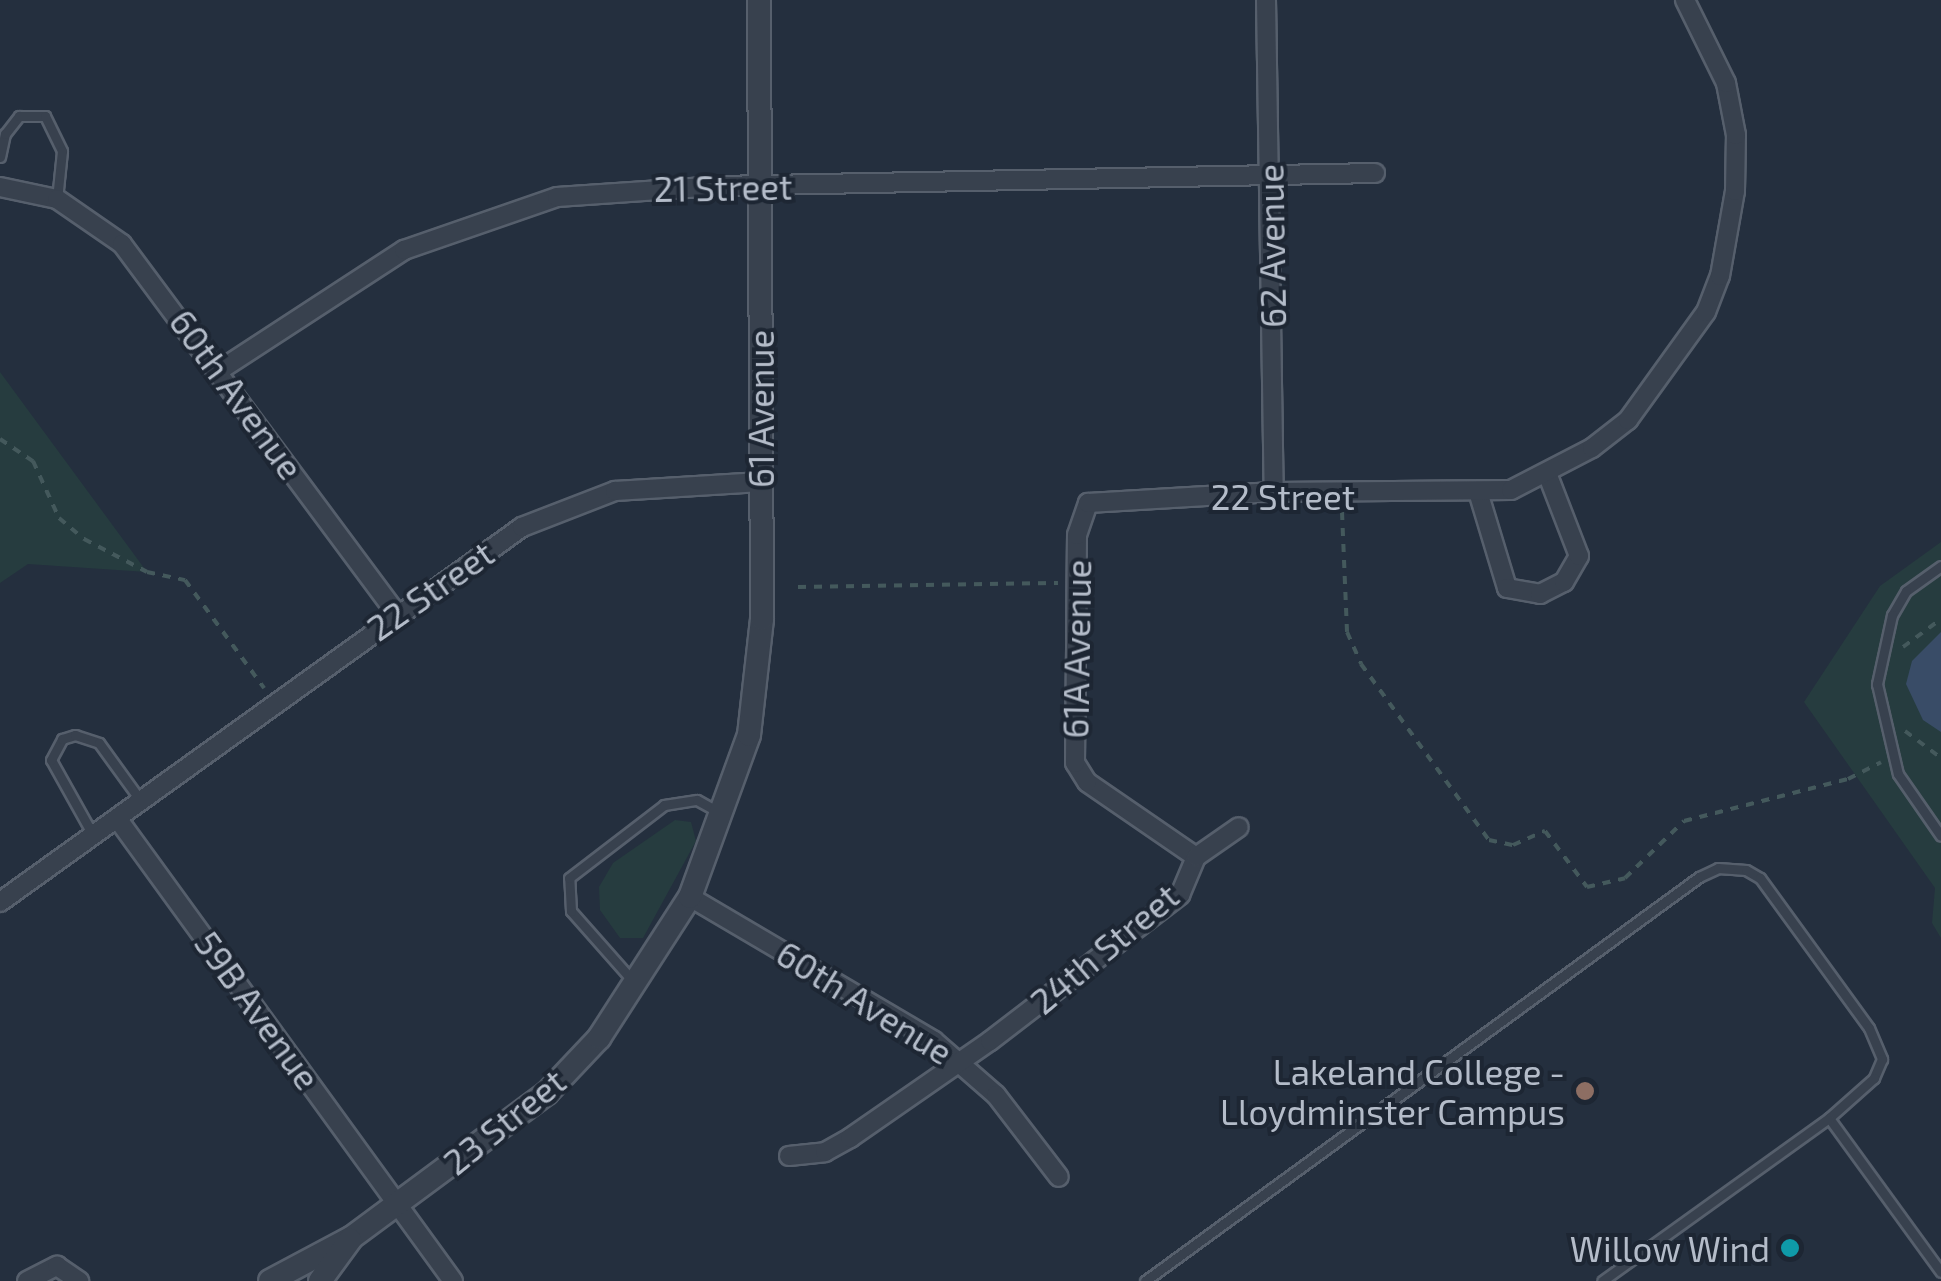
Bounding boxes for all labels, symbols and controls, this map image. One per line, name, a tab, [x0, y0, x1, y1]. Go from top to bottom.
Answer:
street label: 62 Avenue	[1249, 163, 1293, 329]
street label: 21 Street	[653, 165, 793, 209]
street label: 60th Avenue	[161, 301, 313, 487]
street label: 61 Avenue	[739, 329, 781, 489]
street label: 22 Street	[1211, 475, 1355, 517]
street label: 22 Street	[359, 531, 501, 649]
street label: 61A Avenue	[1053, 558, 1099, 740]
street label: 24th Street	[1022, 874, 1186, 1022]
street label: 59B Avenue	[186, 923, 330, 1097]
street label: 60th Avenue	[769, 931, 961, 1073]
place label: Lakeland College - Lloydminster Campus	[1219, 1050, 1565, 1132]
street label: 23 Street	[435, 1059, 573, 1183]
marker: Lakeland College - Lloydminster Campus	[1574, 1080, 1596, 1102]
place label: Willow Wind	[1569, 1227, 1770, 1269]
marker: Willow Wind	[1779, 1237, 1801, 1259]

